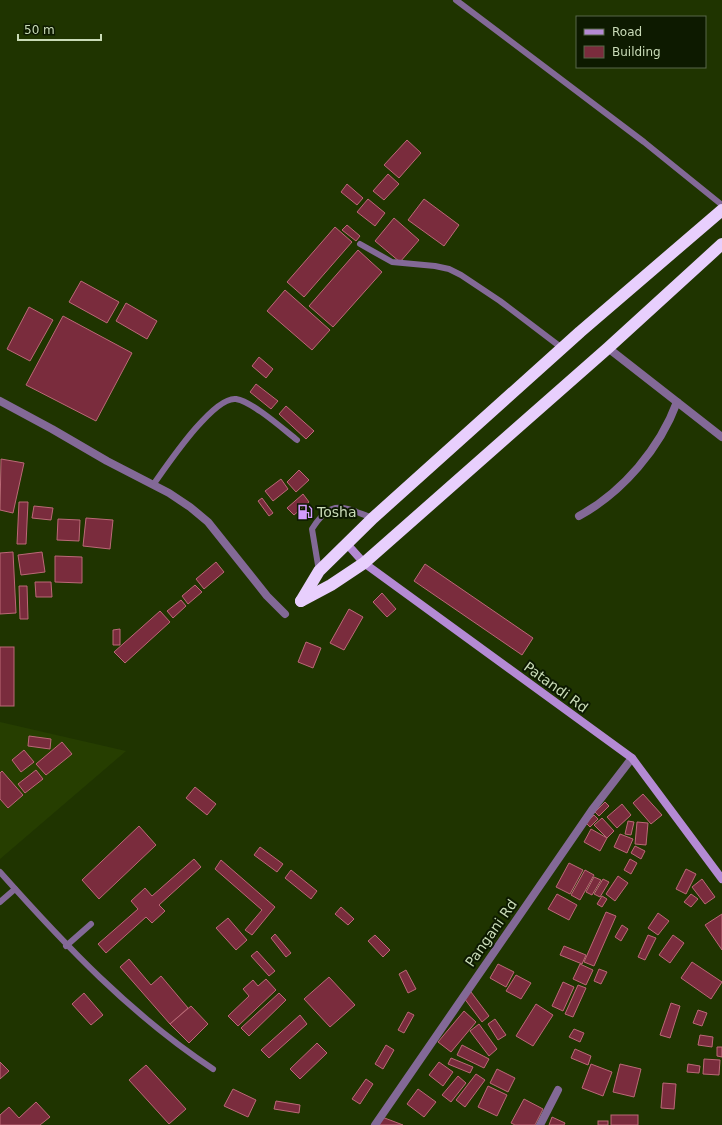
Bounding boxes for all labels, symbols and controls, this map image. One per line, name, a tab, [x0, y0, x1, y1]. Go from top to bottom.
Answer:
scale bar	[18, 16, 101, 42]
legend	[576, 16, 706, 68]
text: 50 m	[24, 23, 55, 37]
text: Road	[612, 25, 642, 39]
text: Building	[612, 45, 661, 59]
fuel station icon: Tosha	[296, 503, 314, 521]
place label: Tosha	[316, 504, 356, 520]
street label: Patandi Rd	[521, 658, 591, 716]
street label: Pangani Rd	[462, 896, 520, 970]

